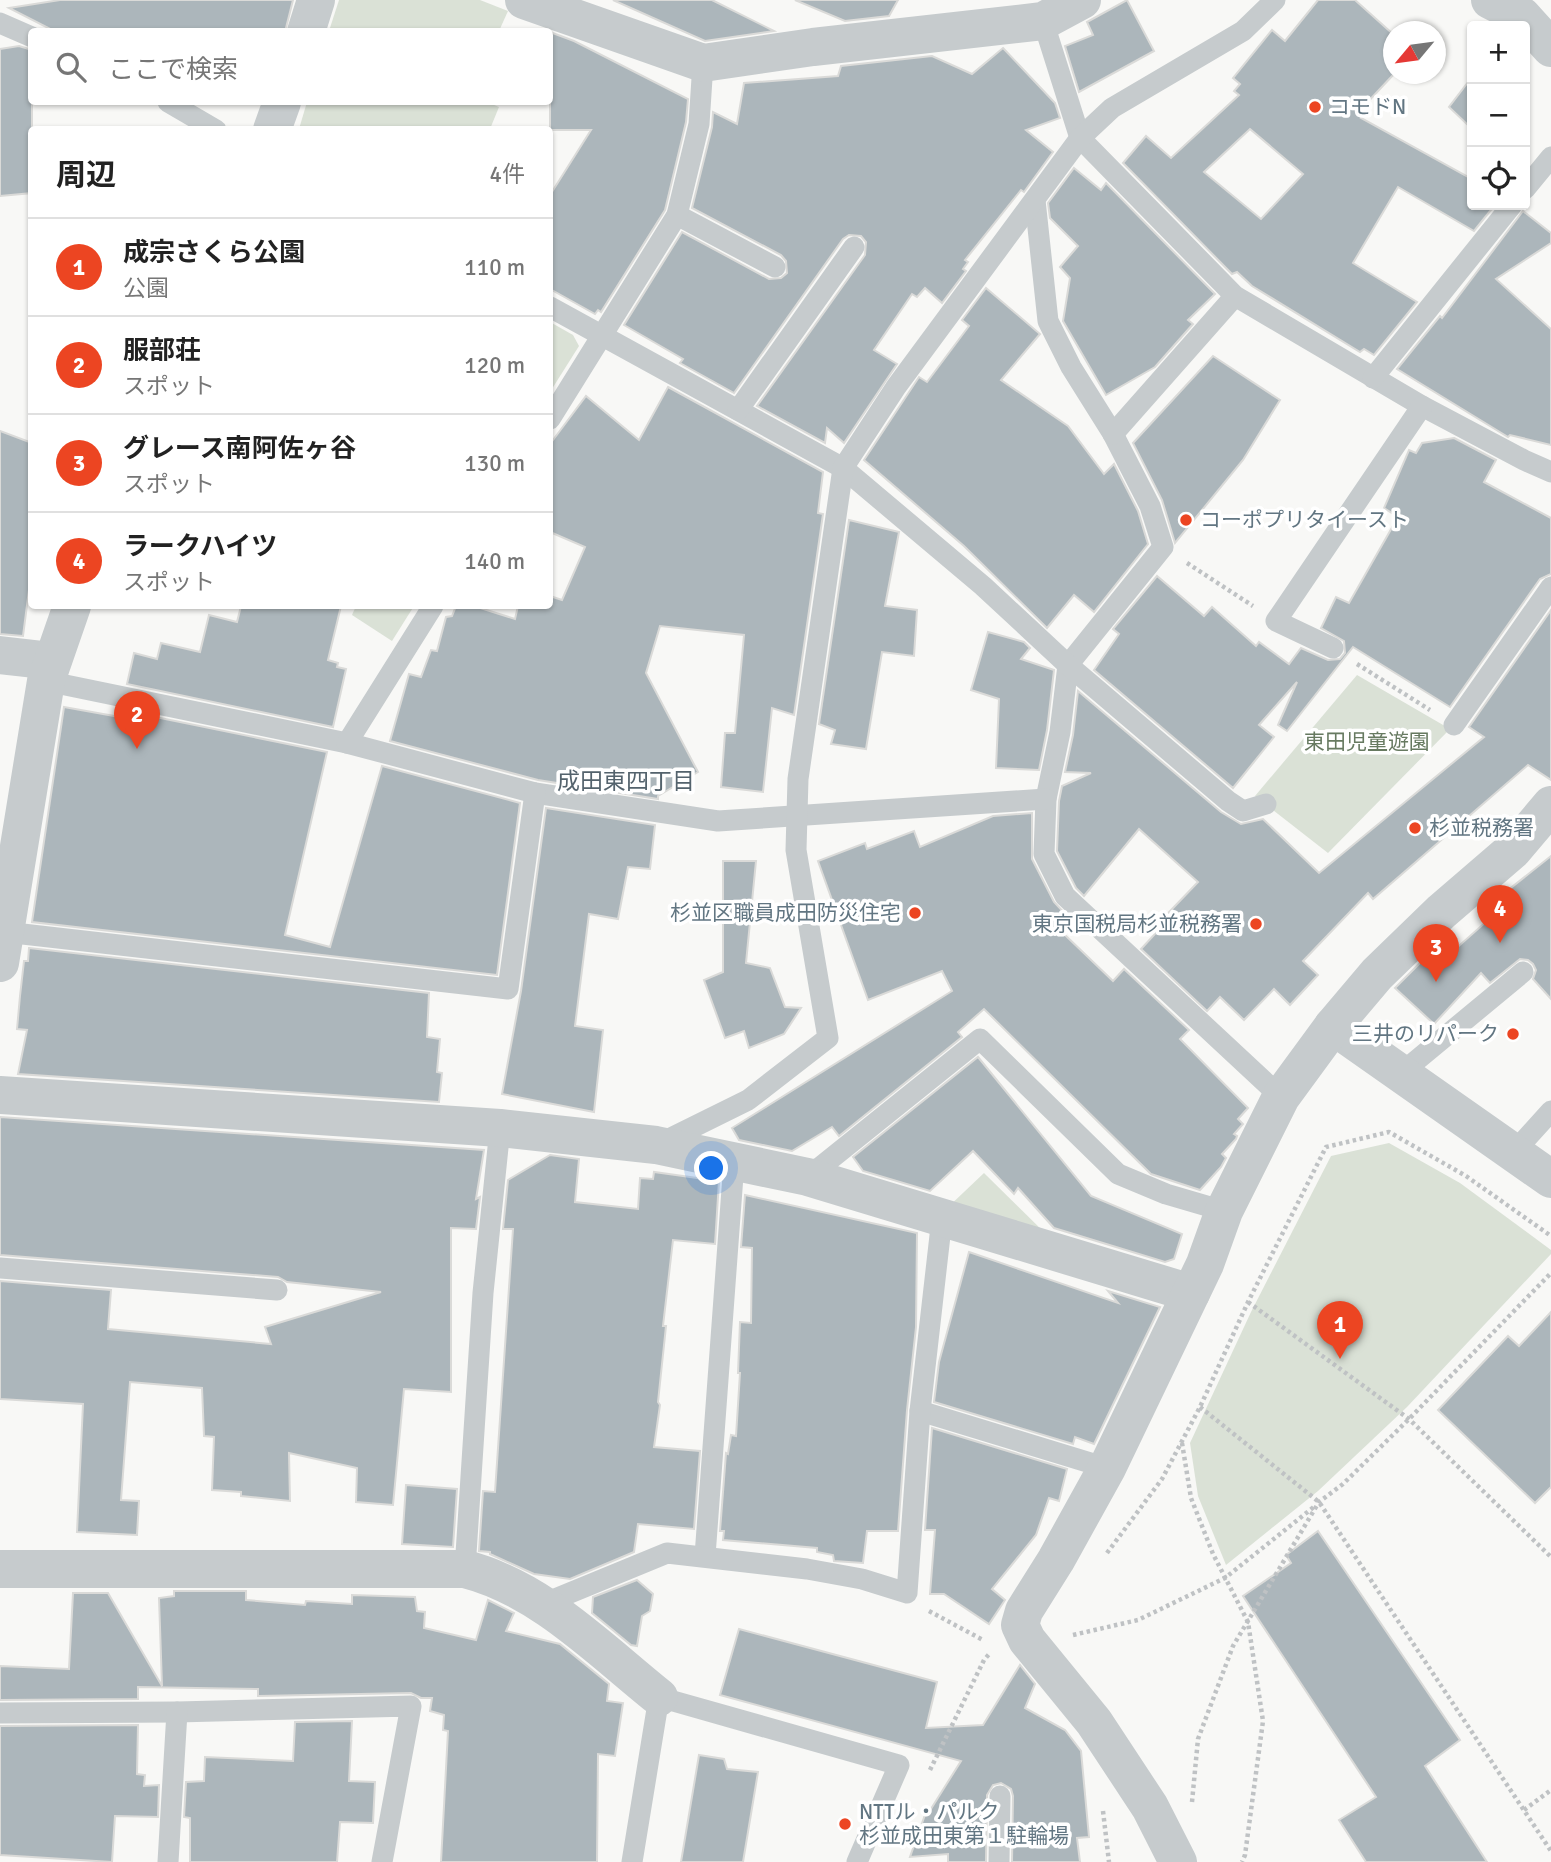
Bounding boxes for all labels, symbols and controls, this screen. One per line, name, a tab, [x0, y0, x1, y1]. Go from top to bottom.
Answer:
north arrow	[1383, 21, 1446, 84]
map controls	[1467, 21, 1530, 210]
button: +	[1467, 21, 1530, 84]
search box	[28, 28, 553, 105]
icon: search	[52, 48, 90, 86]
text: ここで検索	[108, 54, 238, 86]
button: −	[1467, 84, 1530, 147]
place label: コモドN	[1329, 94, 1406, 120]
marker: コモドN	[1307, 99, 1323, 115]
button: locate	[1467, 147, 1530, 210]
text: 周辺	[56, 157, 116, 194]
text: 4件	[490, 160, 525, 189]
text: 成宗さくら公園	[123, 237, 305, 269]
text: 1	[73, 253, 85, 282]
text: 110 m	[464, 253, 525, 282]
text: 公園	[123, 274, 169, 303]
text: 服部荘	[123, 335, 201, 367]
text: 2	[73, 351, 85, 380]
text: 120 m	[464, 351, 525, 380]
text: スポット	[123, 372, 215, 401]
text: グレース南阿佐ヶ谷	[123, 433, 356, 465]
text: 3	[73, 449, 85, 478]
text: 130 m	[464, 449, 525, 478]
text: スポット	[123, 470, 215, 499]
place label: コーポプリタイースト	[1200, 507, 1409, 533]
marker: コーポプリタイースト	[1178, 512, 1194, 528]
text: ラークハイツ	[123, 531, 277, 563]
text: 4	[73, 547, 85, 576]
text: 140 m	[464, 547, 525, 576]
text: スポット	[123, 568, 215, 597]
pin: 2	[114, 691, 160, 749]
park label: 東田児童遊園	[1304, 729, 1430, 755]
district label: 成田東四丁目	[557, 767, 695, 796]
place label: 杉並税務署	[1429, 815, 1534, 841]
marker: 杉並税務署	[1407, 820, 1423, 836]
pin: 4	[1477, 885, 1523, 943]
place label: 杉並区職員成田防災住宅	[670, 900, 901, 926]
marker: 杉並区職員成田防災住宅	[907, 905, 923, 921]
place label: 東京国税局杉並税務署	[1032, 911, 1242, 937]
marker: 東京国税局杉並税務署	[1248, 916, 1264, 932]
pin: 3	[1413, 924, 1459, 982]
place label: 三井のリパーク	[1352, 1021, 1499, 1047]
marker: 三井のリパーク	[1505, 1026, 1521, 1042]
your location	[694, 1151, 728, 1185]
pin: 1	[1317, 1301, 1363, 1359]
place label: NTTル・パルク 杉並成田東第１駐輪場	[859, 1799, 1069, 1849]
marker: NTTル・パルク 杉並成田東第１駐輪場	[837, 1816, 853, 1832]

